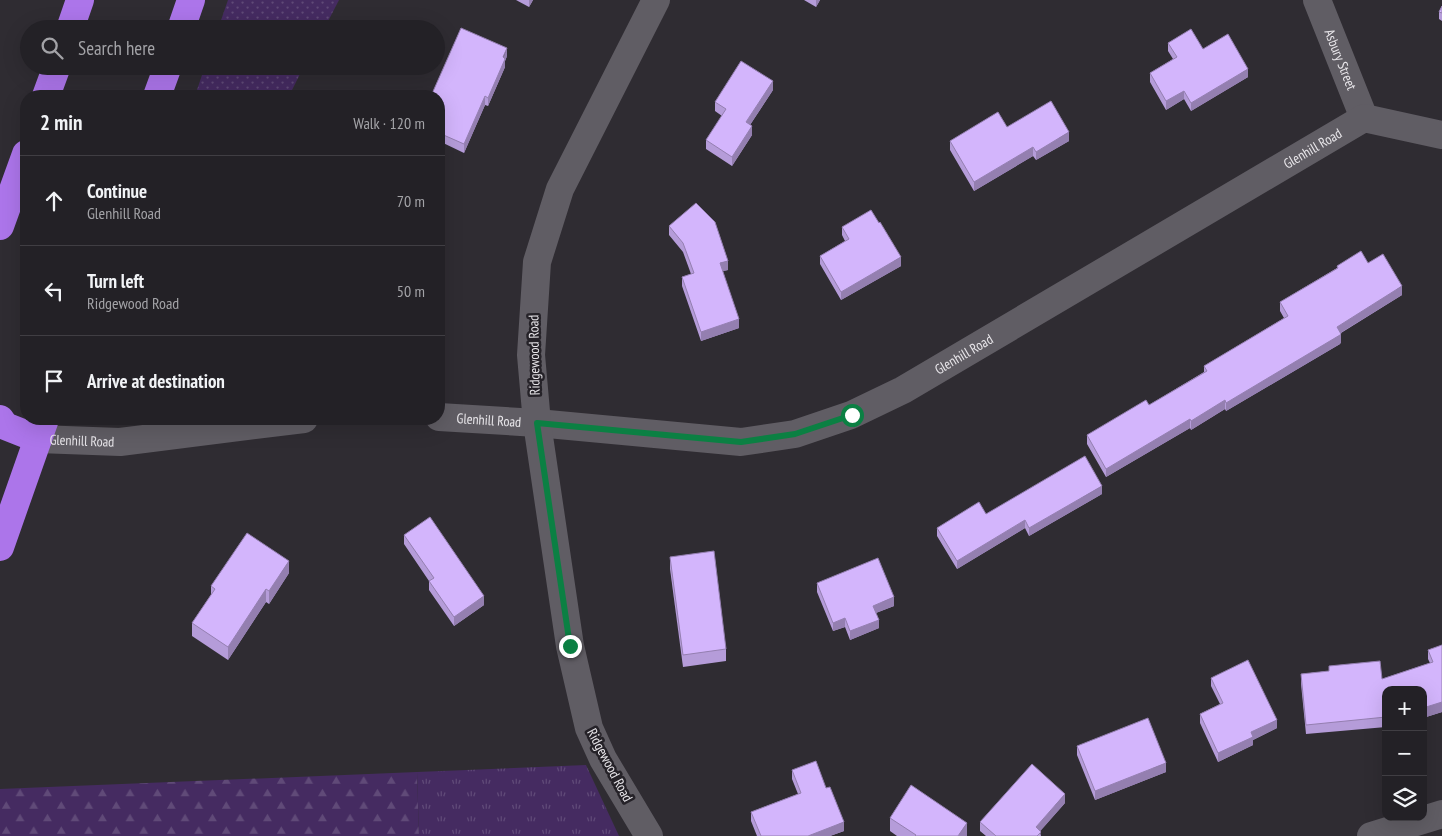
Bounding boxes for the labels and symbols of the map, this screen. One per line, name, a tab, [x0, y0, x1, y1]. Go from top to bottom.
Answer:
street label: Asbury Street	[1320, 26, 1361, 93]
street label: Glenhill Road	[1280, 124, 1345, 173]
street label: Ridgewood Road	[524, 315, 544, 395]
street label: Glenhill Road	[931, 330, 996, 378]
route start	[841, 404, 864, 427]
street label: Glenhill Road	[456, 409, 522, 431]
street label: Glenhill Road	[49, 430, 115, 451]
route end	[559, 635, 582, 658]
street label: Ridgewood Road	[583, 725, 637, 805]

